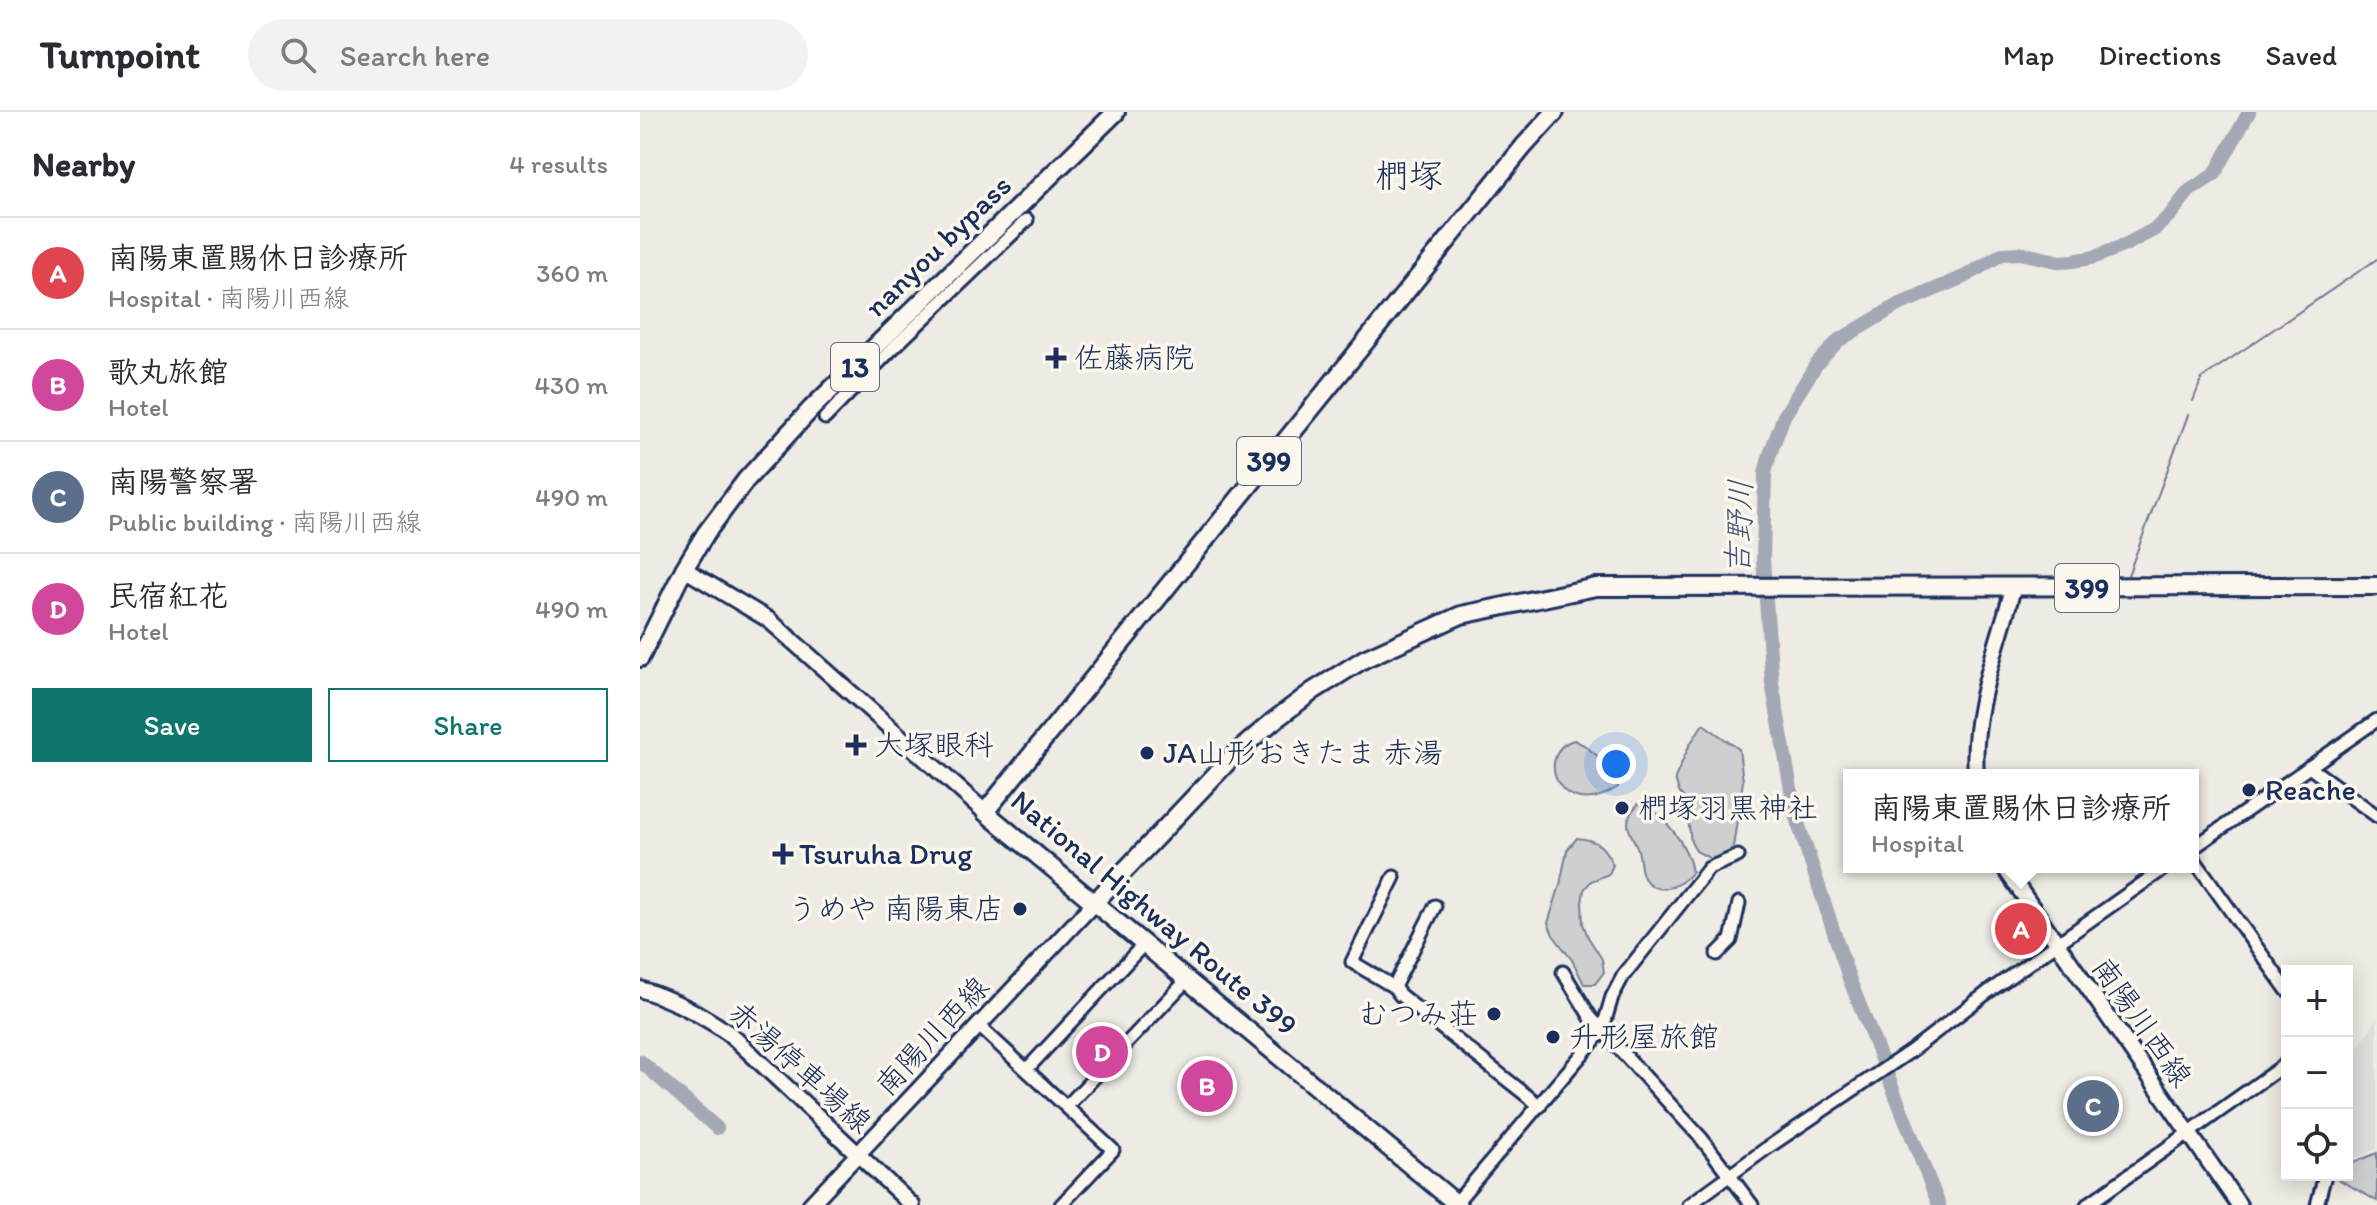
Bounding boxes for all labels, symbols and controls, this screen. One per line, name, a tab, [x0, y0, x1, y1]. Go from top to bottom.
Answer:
search box	[248, 19, 808, 91]
text: Turnpoint	[40, 32, 200, 78]
icon: search	[276, 33, 320, 77]
text: Search here	[340, 37, 490, 74]
text: Map	[2003, 38, 2054, 72]
text: Directions	[2098, 38, 2222, 72]
text: Saved	[2266, 38, 2337, 72]
text: Nearby	[32, 144, 135, 185]
text: 4 results	[509, 148, 608, 180]
district label: 椚塚	[1375, 155, 1443, 196]
street label: nanyou bypass	[857, 167, 1019, 325]
text: 南陽東置賜休日診療所	[108, 239, 408, 276]
text: A	[50, 257, 66, 289]
text: 360 m	[536, 257, 608, 289]
text: Hospital · 南陽川西線	[108, 282, 349, 314]
place label: 佐藤病院	[1074, 339, 1194, 376]
road number: 13	[831, 343, 879, 391]
marker: 佐藤病院	[1045, 347, 1067, 369]
text: 歌丸旅館	[108, 353, 228, 390]
text: B	[50, 369, 66, 401]
text: 430 m	[534, 369, 608, 401]
text: Hotel	[108, 391, 169, 423]
road number: 399	[1237, 437, 1301, 485]
text: 南陽警察署	[108, 463, 258, 500]
water label: 吉野川	[1718, 478, 1760, 576]
text: C	[50, 481, 66, 513]
text: 490 m	[535, 481, 608, 513]
text: Public building · 南陽川西線	[108, 506, 421, 538]
road number: 399	[2055, 564, 2119, 612]
text: 民宿紅花	[108, 577, 228, 614]
text: D	[49, 593, 67, 625]
text: 490 m	[535, 593, 608, 625]
text: Hotel	[108, 615, 169, 647]
button: Save	[32, 688, 312, 762]
button: Share	[328, 688, 608, 762]
place label: 大塚眼科	[874, 726, 994, 763]
marker: 大塚眼科	[845, 734, 867, 756]
place label: JA山形おきたま 赤湯	[1163, 734, 1443, 771]
marker: JA山形おきたま 赤湯	[1138, 744, 1156, 762]
your location	[1596, 744, 1636, 784]
popup	[1843, 769, 2199, 873]
place label: Reache	[2265, 771, 2356, 808]
marker: Reache	[2240, 781, 2258, 799]
street label: National Highway Route 399	[1004, 782, 1305, 1043]
place label: 椚塚羽黒神社	[1638, 789, 1818, 826]
text: 南陽東置賜休日診療所	[1871, 789, 2171, 826]
marker: 椚塚羽黒神社	[1613, 799, 1631, 817]
text: Hospital	[1871, 827, 1964, 859]
place label: Tsuruha Drug	[799, 835, 973, 872]
marker: Tsuruha Drug	[774, 845, 792, 863]
place label: うめや 南陽東店	[787, 890, 1004, 927]
pin: A	[1995, 899, 2047, 959]
marker: うめや 南陽東店	[1011, 900, 1029, 918]
street label: 南陽川西線	[2084, 950, 2201, 1094]
map controls	[2281, 965, 2353, 1181]
button: +	[2281, 965, 2353, 1037]
street label: 南陽川西線	[867, 968, 996, 1103]
street label: 赤湯停車場線	[721, 993, 880, 1141]
place label: むつみ荘	[1358, 995, 1478, 1032]
marker: むつみ荘	[1485, 1005, 1503, 1023]
place label: 升形屋旅館	[1569, 1018, 1719, 1055]
pin: D	[1076, 1022, 1128, 1082]
marker: 升形屋旅館	[1544, 1028, 1562, 1046]
button: −	[2281, 1037, 2353, 1109]
pin: B	[1181, 1056, 1233, 1116]
pin: C	[2067, 1076, 2119, 1136]
button: locate	[2281, 1109, 2353, 1181]

